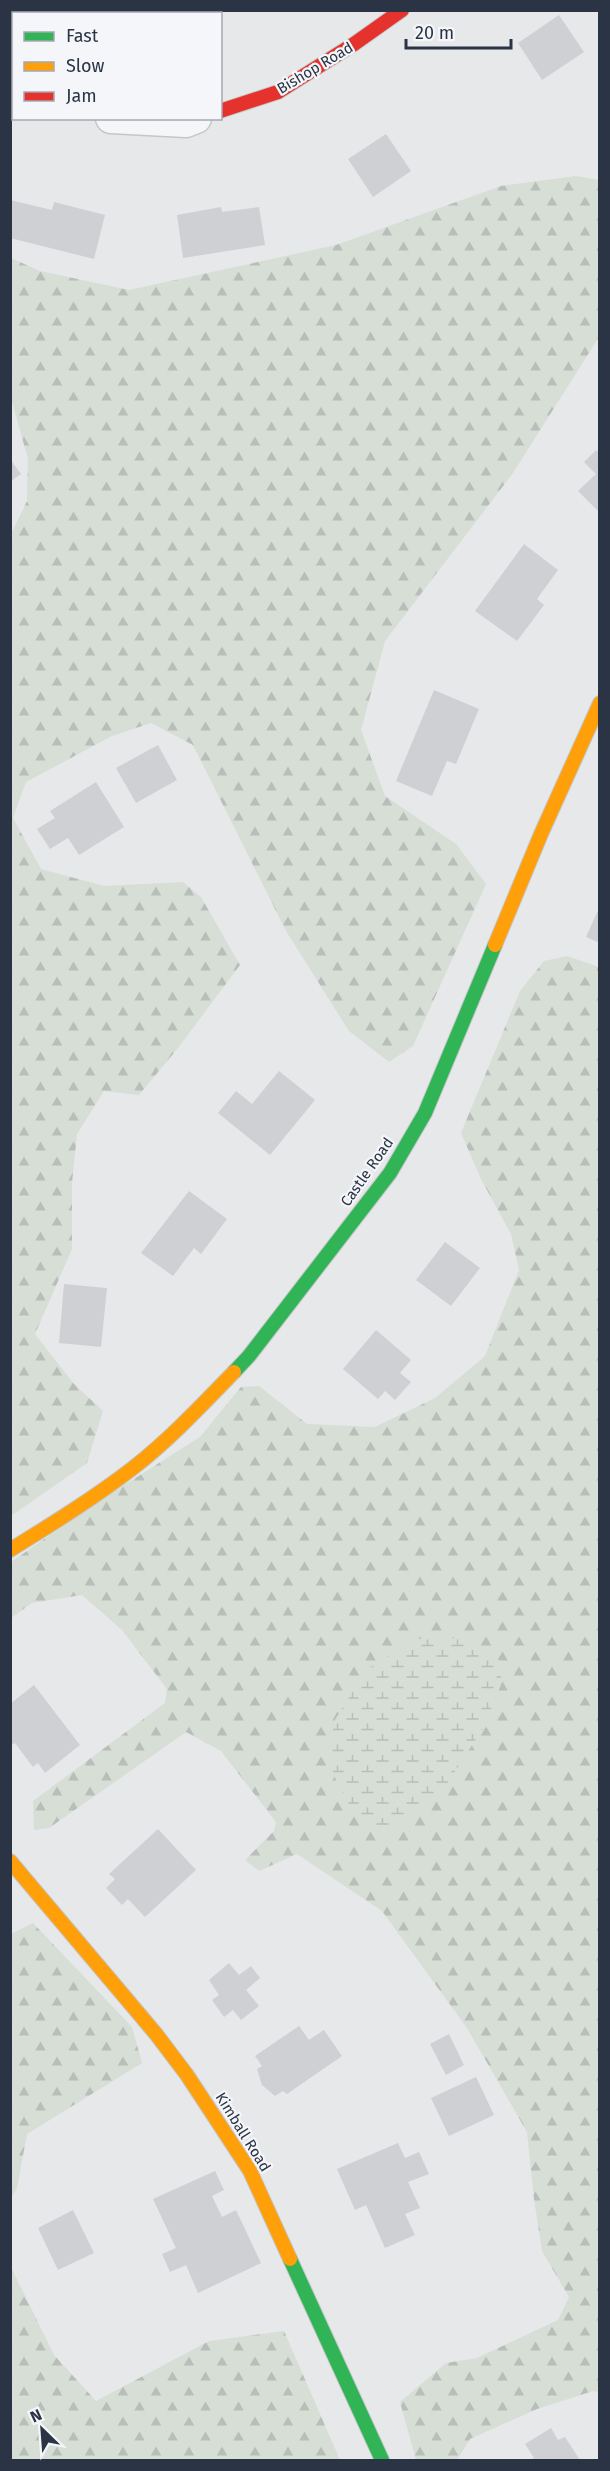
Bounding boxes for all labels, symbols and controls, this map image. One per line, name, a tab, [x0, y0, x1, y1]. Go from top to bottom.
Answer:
legend	[12, 12, 222, 120]
scale bar	[406, 12, 511, 50]
text: 20 m	[415, 22, 454, 44]
text: Fast	[66, 25, 99, 47]
street label: Bishop Road	[274, 38, 356, 98]
text: Slow	[66, 55, 105, 77]
text: Jam	[66, 85, 97, 107]
street label: Castle Road	[337, 1134, 397, 1210]
street label: Kimball Road	[212, 2089, 274, 2175]
north arrow	[12, 2399, 72, 2459]
text: N	[27, 2405, 45, 2427]

